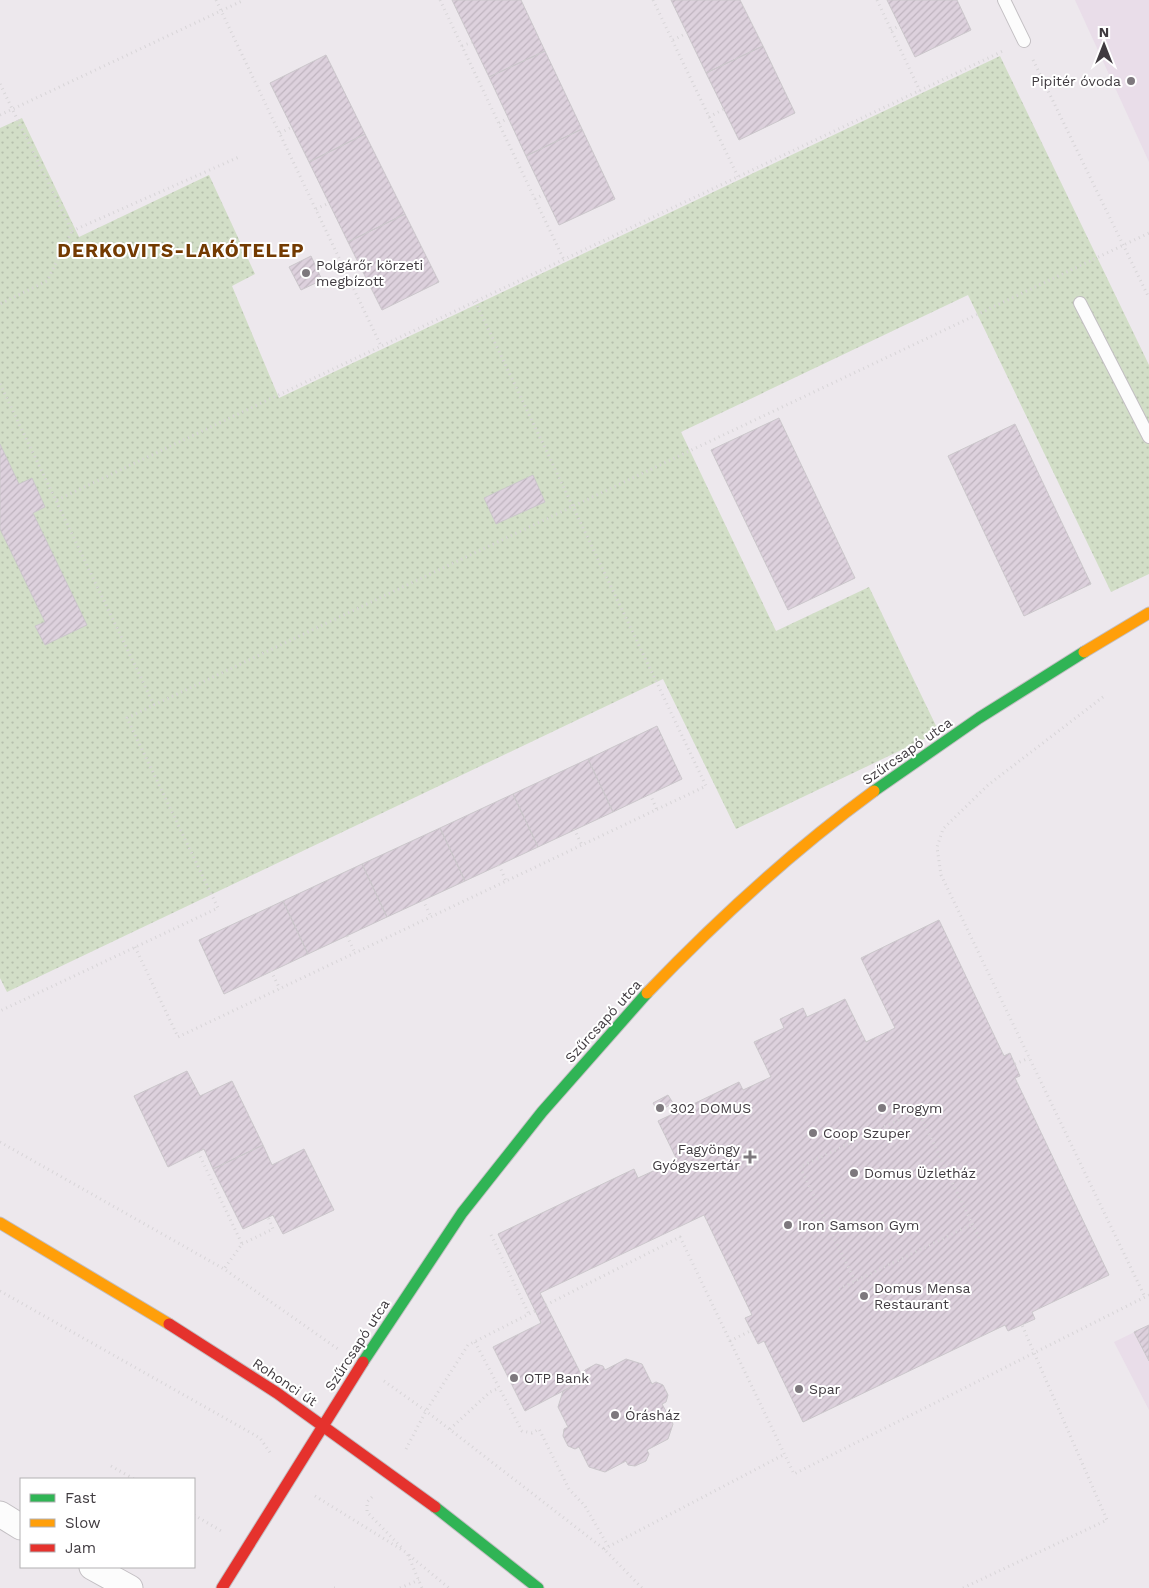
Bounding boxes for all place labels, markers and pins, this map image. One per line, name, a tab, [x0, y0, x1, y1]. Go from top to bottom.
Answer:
place label: Pipitér óvoda	[1031, 73, 1121, 89]
marker: Pipitér óvoda	[1125, 75, 1137, 87]
place label: Polgárőr körzeti megbízott	[316, 257, 423, 289]
marker: Polgárőr körzeti megbízott	[300, 267, 312, 279]
place label: 302 DOMUS	[670, 1100, 751, 1116]
place label: Progym	[892, 1100, 942, 1116]
marker: 302 DOMUS	[654, 1102, 666, 1114]
marker: Progym	[876, 1102, 888, 1114]
place label: Coop Szuper	[823, 1125, 911, 1141]
marker: Coop Szuper	[807, 1127, 819, 1139]
place label: Fagyöngy Gyógyszertár	[652, 1141, 741, 1173]
marker: Fagyöngy Gyógyszertár	[744, 1151, 756, 1163]
place label: Domus Üzletház	[864, 1165, 976, 1181]
marker: Domus Üzletház	[848, 1167, 860, 1179]
place label: Iron Samson Gym	[798, 1217, 919, 1233]
marker: Iron Samson Gym	[782, 1219, 794, 1231]
place label: Domus Mensa Restaurant	[874, 1280, 971, 1312]
marker: Domus Mensa Restaurant	[858, 1290, 870, 1302]
place label: OTP Bank	[524, 1370, 589, 1386]
marker: OTP Bank	[508, 1372, 520, 1384]
place label: Spar	[809, 1381, 841, 1397]
marker: Spar	[793, 1383, 805, 1395]
place label: Órásház	[625, 1407, 680, 1423]
marker: Órásház	[609, 1409, 621, 1421]

